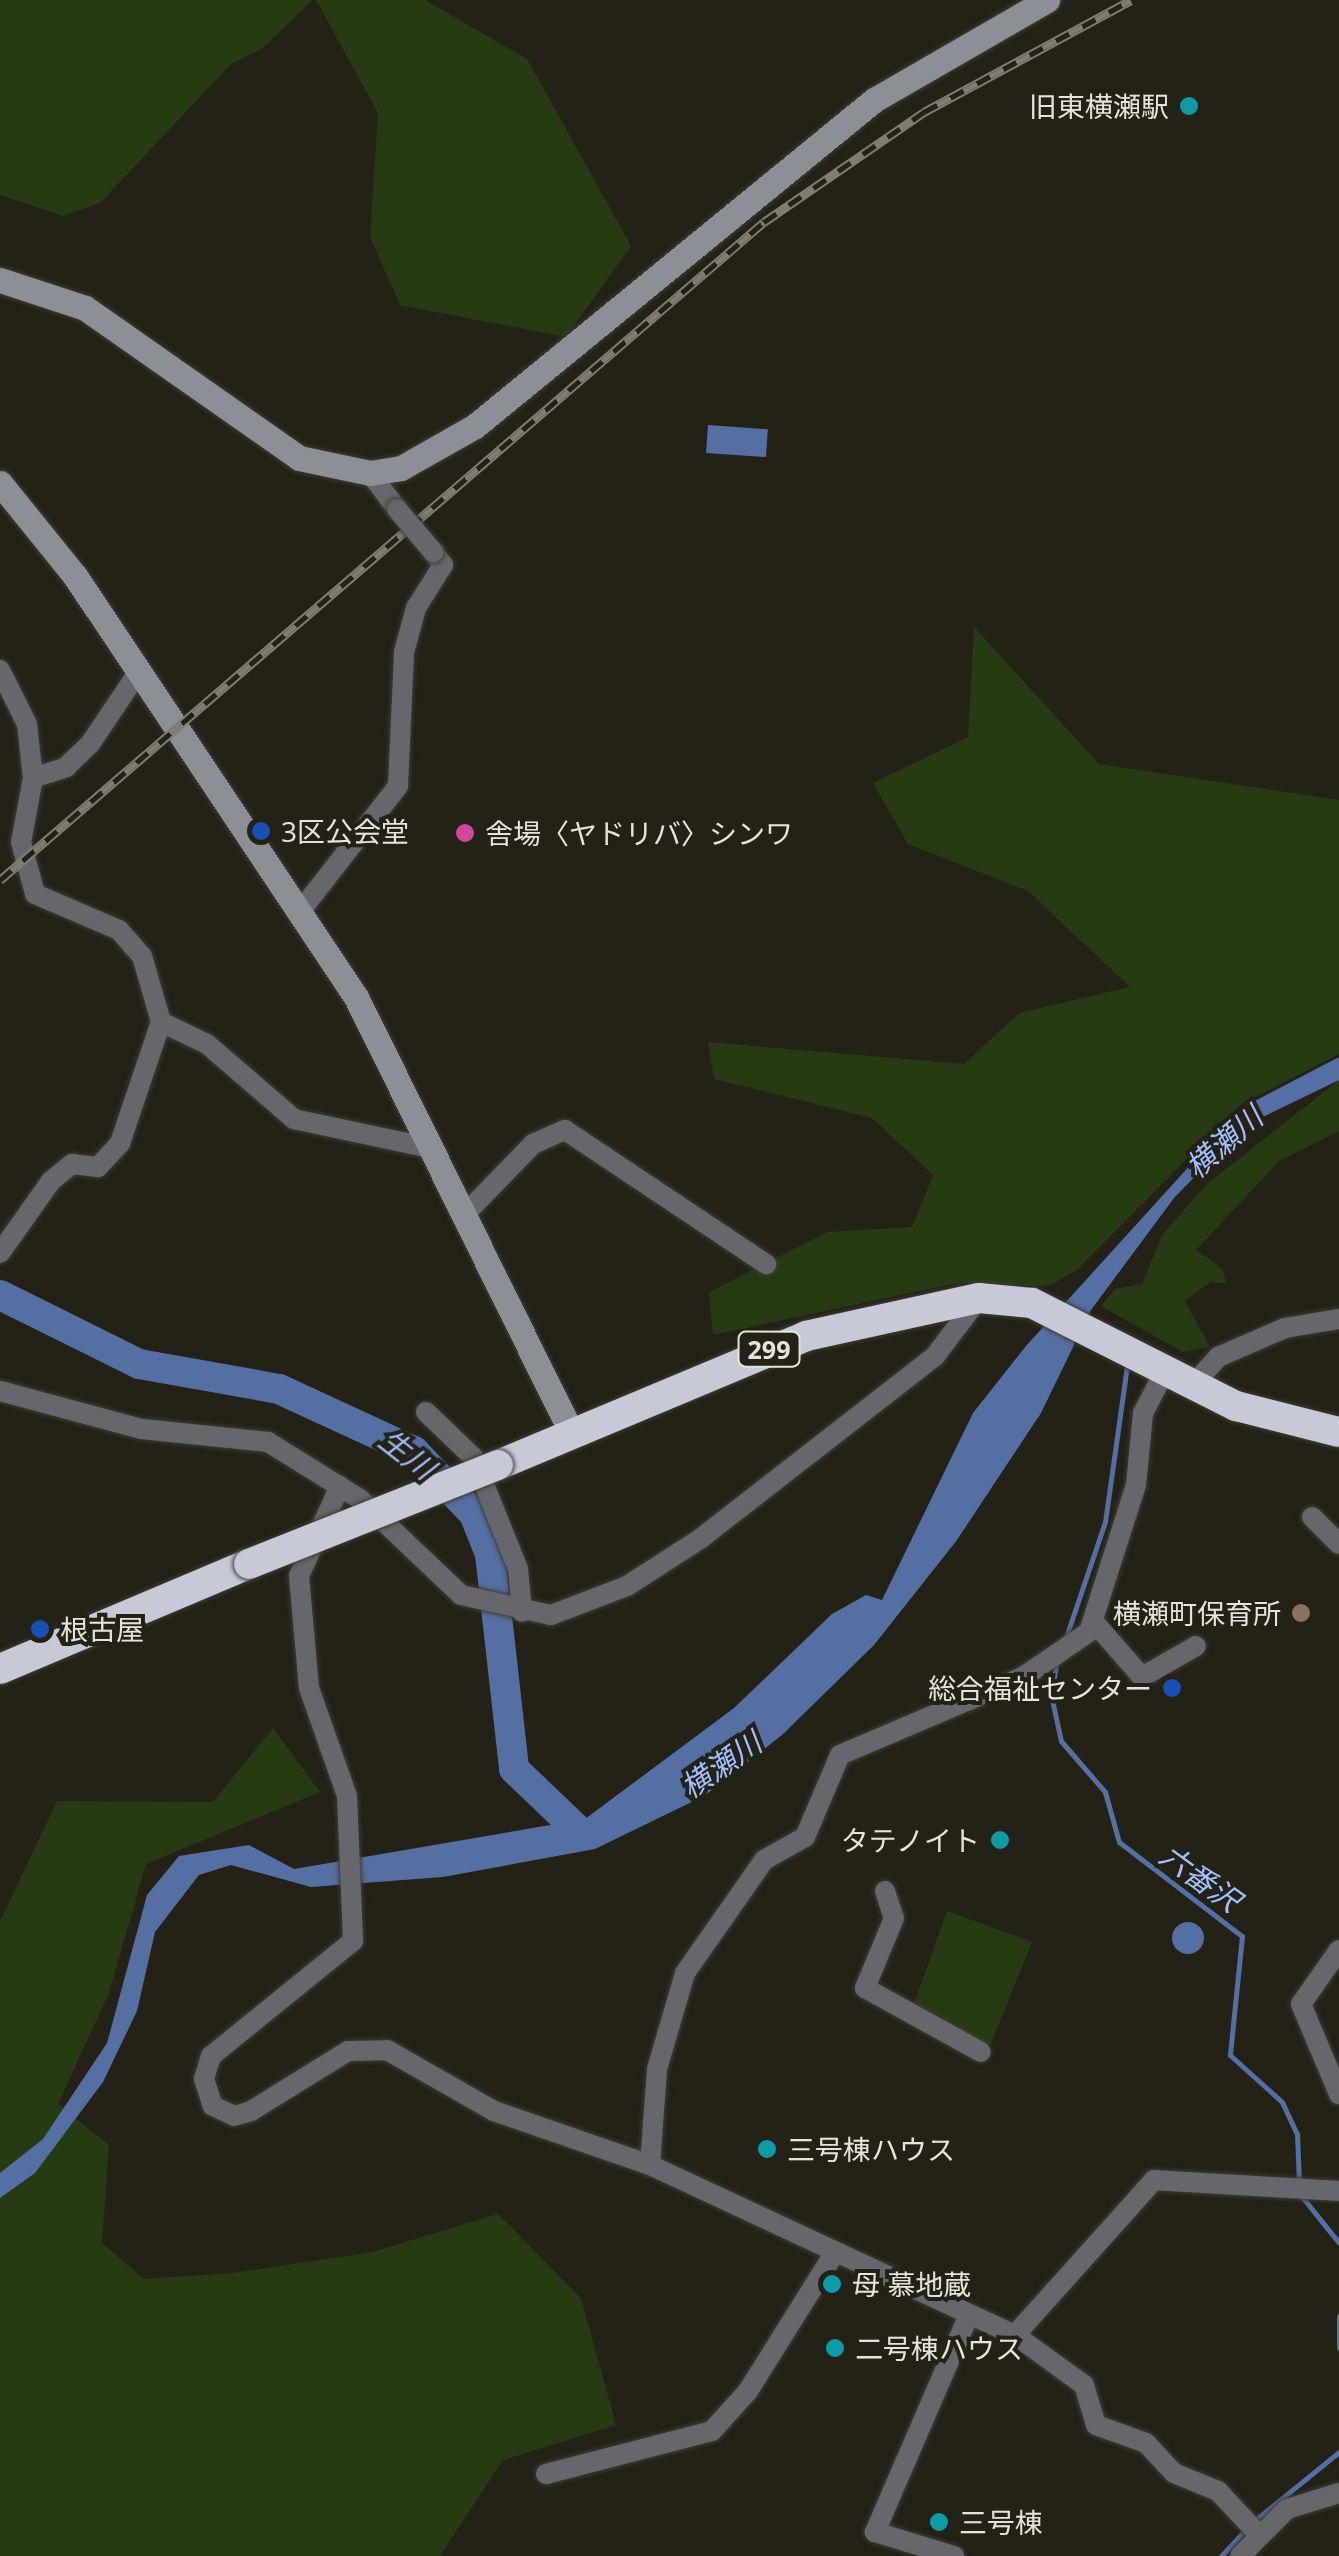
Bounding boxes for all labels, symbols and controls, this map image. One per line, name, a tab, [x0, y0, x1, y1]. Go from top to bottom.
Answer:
place label: 旧東横瀬駅	[1029, 89, 1169, 123]
marker: 旧東横瀬駅	[1178, 95, 1200, 117]
place label: 3区公会堂	[281, 814, 409, 848]
place label: 舎場〈ヤドリバ〉シンワ	[485, 816, 793, 850]
marker: 3区公会堂	[250, 820, 272, 842]
marker: 舎場〈ヤドリバ〉シンワ	[454, 822, 476, 844]
water label: 横瀬川	[1178, 1099, 1270, 1185]
road number: 299	[736, 1329, 802, 1369]
water label: 生川	[372, 1421, 442, 1487]
place label: 横瀬町保育所	[1113, 1596, 1281, 1630]
marker: 横瀬町保育所	[1290, 1602, 1312, 1624]
place label: 根古屋	[60, 1612, 144, 1646]
marker: 根古屋	[29, 1618, 51, 1640]
place label: 総合福祉センター	[928, 1671, 1152, 1705]
marker: 総合福祉センター	[1161, 1677, 1183, 1699]
water label: 横瀬川	[674, 1724, 768, 1806]
place label: タテノイト	[840, 1823, 980, 1857]
marker: タテノイト	[989, 1829, 1011, 1851]
water label: 六番沢	[1153, 1837, 1247, 1919]
place label: 三号棟ハウス	[787, 2132, 955, 2166]
marker: 三号棟ハウス	[756, 2138, 778, 2160]
place label: 母 慕地蔵	[852, 2267, 971, 2301]
marker: 母 慕地蔵	[821, 2273, 843, 2295]
place label: 二号棟ハウス	[855, 2331, 1023, 2365]
marker: 二号棟ハウス	[824, 2337, 846, 2359]
place label: 三号棟	[959, 2505, 1043, 2539]
marker: 三号棟	[928, 2511, 950, 2533]

